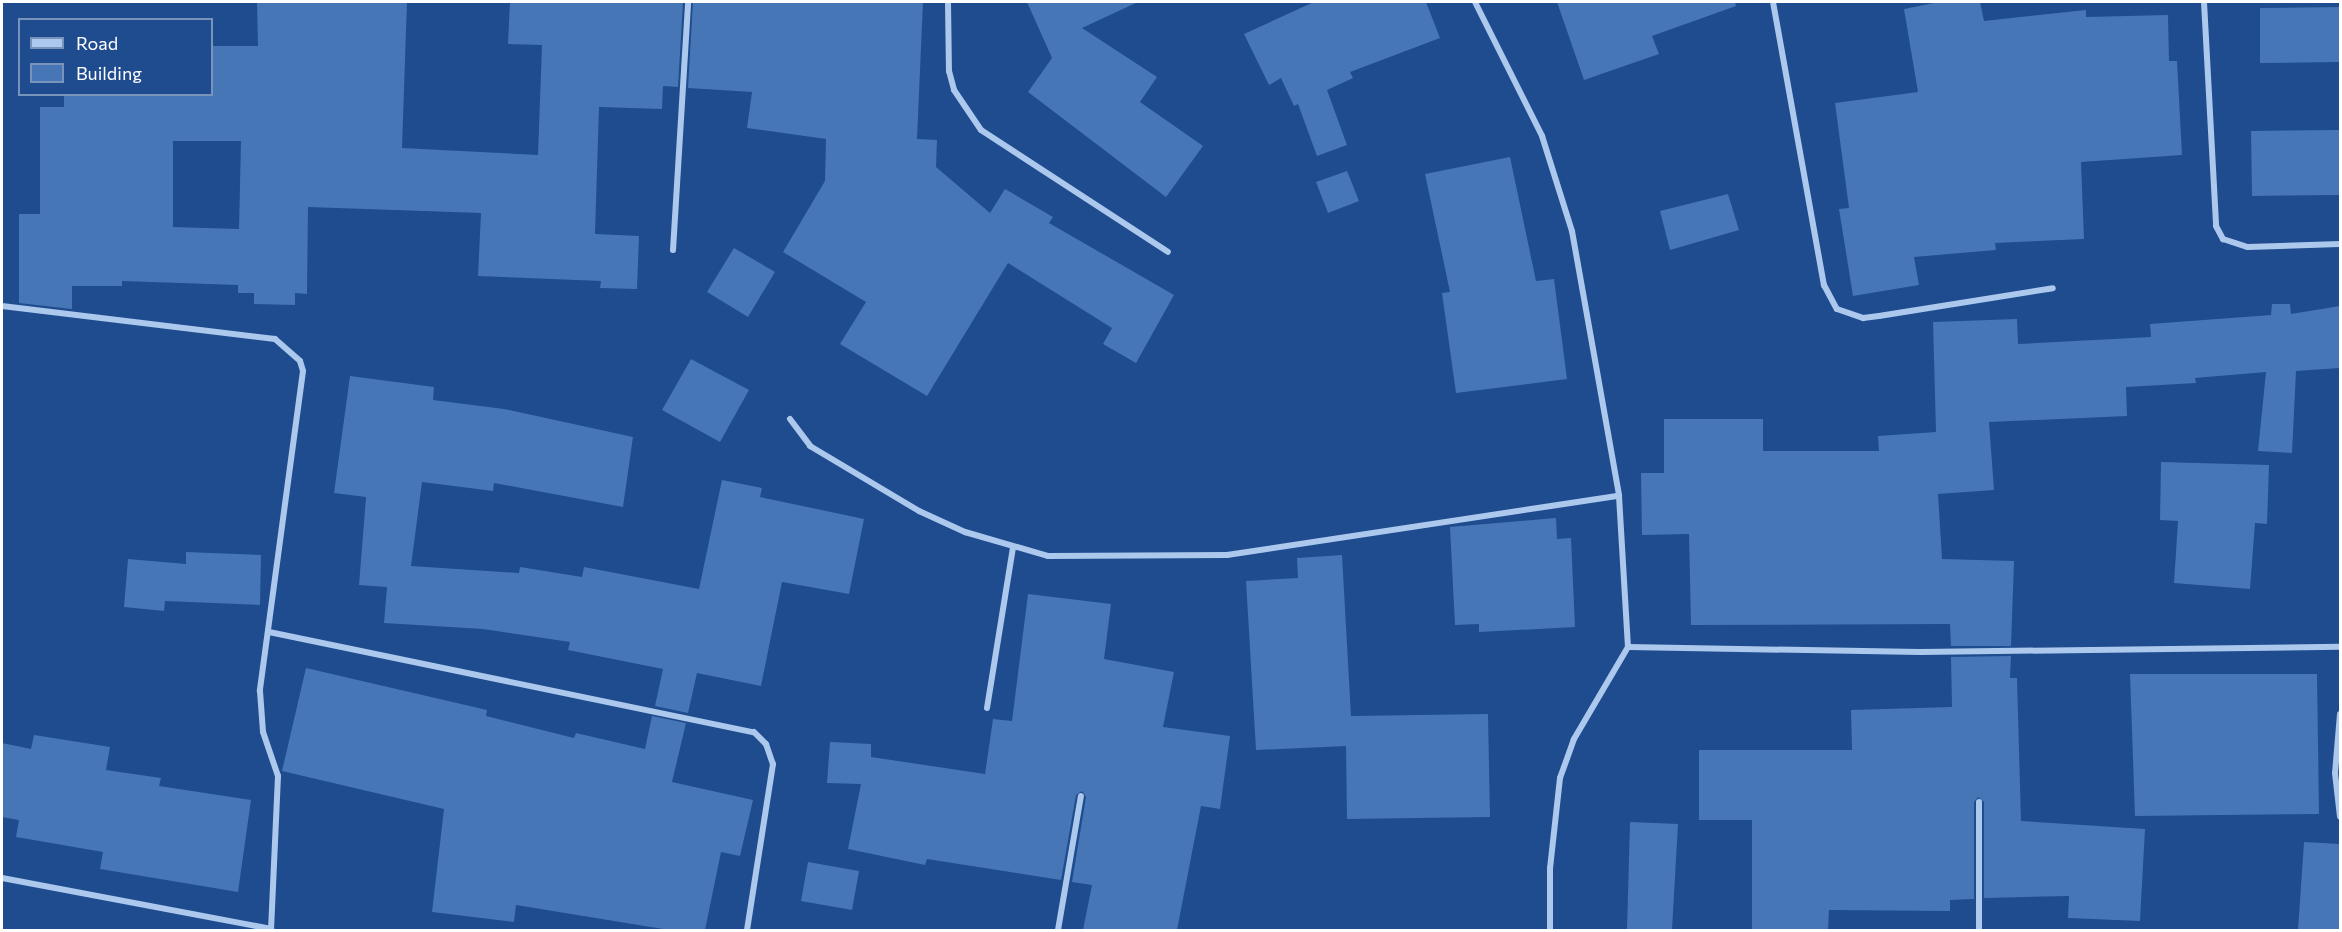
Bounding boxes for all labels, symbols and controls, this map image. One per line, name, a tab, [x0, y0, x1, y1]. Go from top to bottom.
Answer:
legend	[18, 18, 213, 96]
text: Road	[76, 32, 118, 54]
text: Building	[76, 62, 142, 84]

